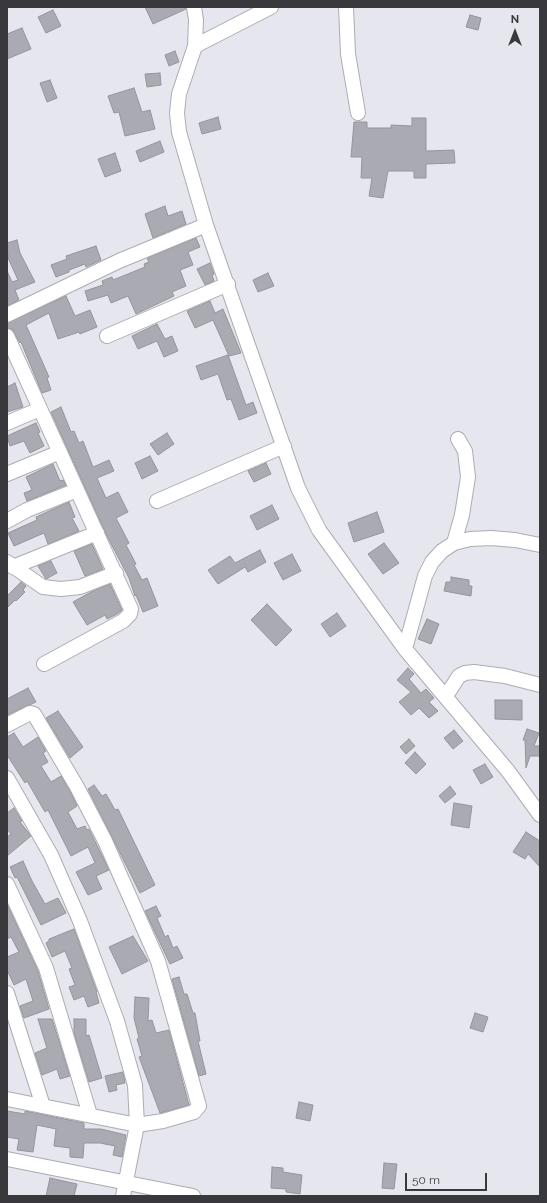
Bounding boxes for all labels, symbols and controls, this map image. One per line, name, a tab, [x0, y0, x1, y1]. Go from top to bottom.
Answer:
north arrow	[495, 12, 535, 52]
text: N	[511, 13, 519, 26]
scale bar	[407, 1165, 489, 1191]
text: 50 m	[412, 1173, 440, 1187]

